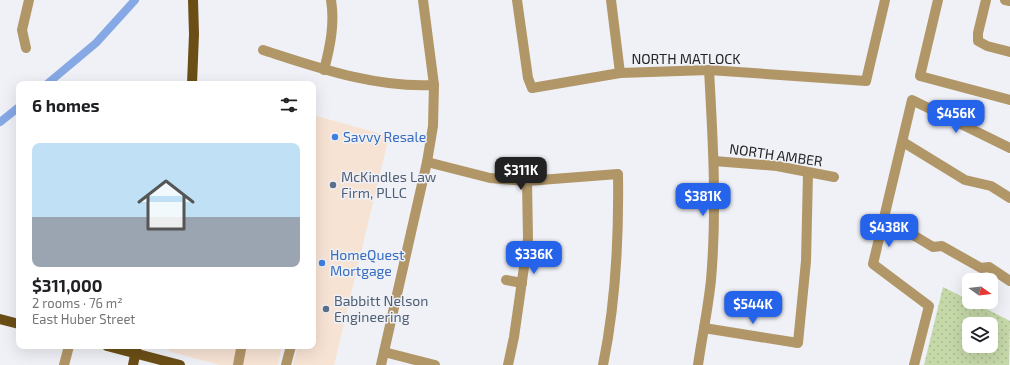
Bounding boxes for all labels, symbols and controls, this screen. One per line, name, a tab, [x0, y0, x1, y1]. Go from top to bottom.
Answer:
street label: NORTH MATLOCK	[631, 50, 741, 67]
icon: filters	[278, 94, 300, 116]
text: 6 homes	[32, 95, 100, 115]
pin: $456K	[928, 100, 984, 134]
text: $456K	[937, 105, 975, 121]
place label: Savvy Resale	[343, 128, 426, 145]
marker: Savvy Resale	[330, 132, 340, 142]
street label: NORTH AMBER	[728, 140, 824, 170]
pin: $311K	[493, 157, 549, 191]
text: $311K	[504, 162, 538, 178]
place label: McKindles Law Firm, PLLC	[341, 168, 437, 201]
icon: home	[130, 169, 202, 241]
marker: McKindles Law Firm, PLLC	[328, 180, 338, 190]
pin: $381K	[675, 183, 731, 217]
text: $381K	[685, 188, 721, 204]
pin: $438K	[861, 214, 917, 248]
text: $438K	[869, 219, 909, 235]
pin: $336K	[506, 241, 562, 275]
place label: HomeQuest Mortgage	[330, 246, 404, 279]
text: $336K	[515, 246, 553, 262]
marker: HomeQuest Mortgage	[317, 258, 327, 268]
north arrow	[962, 273, 998, 309]
map controls	[962, 273, 998, 353]
text: $311,000	[32, 275, 102, 295]
pin: $544K	[725, 291, 781, 325]
place label: Babbitt Nelson Engineering	[334, 292, 428, 325]
text: 2 rooms · 76 m²	[32, 295, 123, 311]
text: $544K	[733, 296, 773, 312]
marker: Babbitt Nelson Engineering	[321, 304, 331, 314]
text: East Huber Street	[32, 311, 135, 327]
button: layers	[962, 317, 998, 353]

